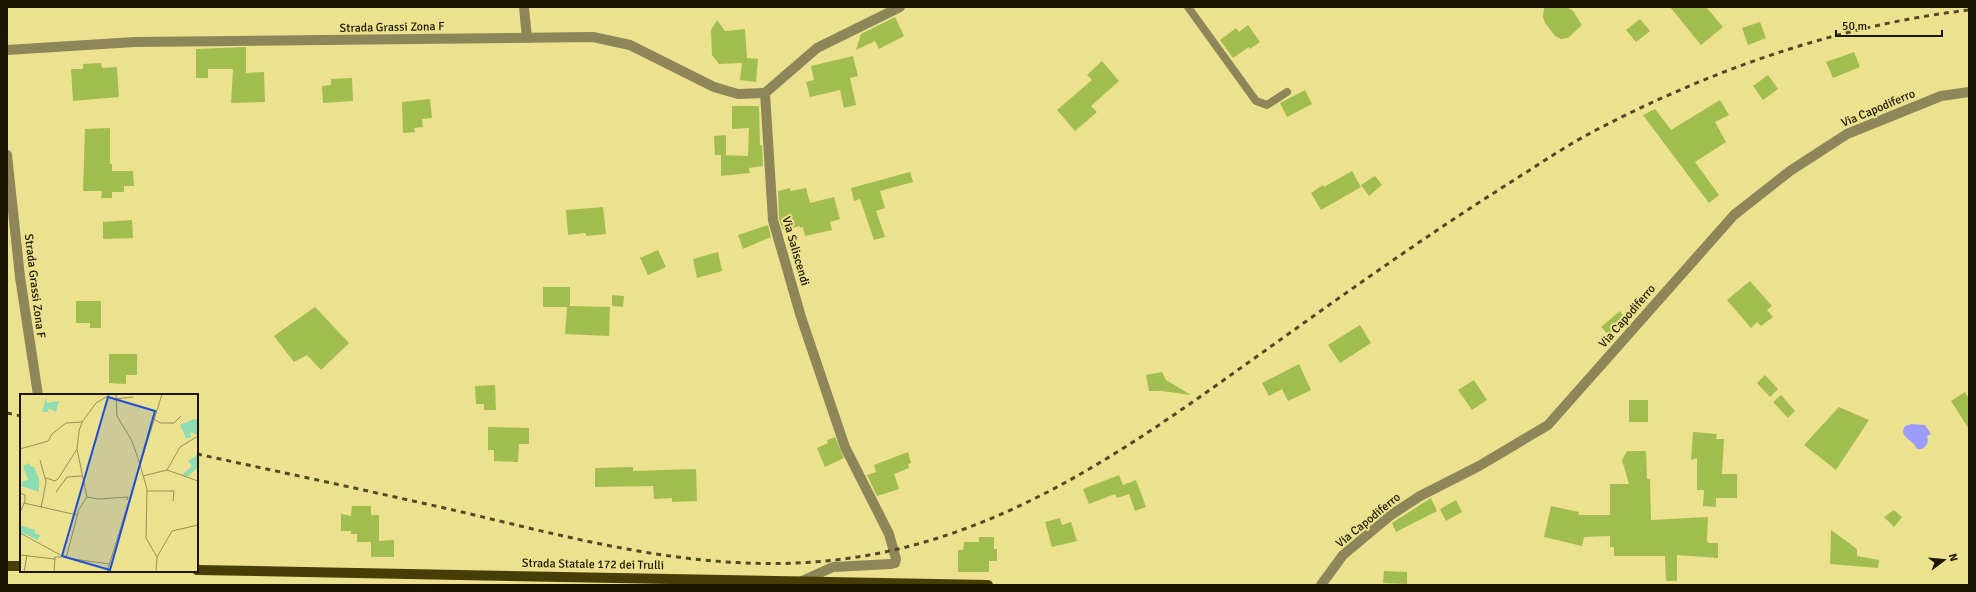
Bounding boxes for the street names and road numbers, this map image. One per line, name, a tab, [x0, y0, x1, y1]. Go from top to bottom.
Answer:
street label: Strada Grassi Zona F	[339, 19, 445, 36]
street label: Via Capodiferro	[1839, 86, 1917, 131]
street label: Via Saliscendi	[778, 215, 813, 287]
street label: Strada Grassi Zona F	[21, 233, 48, 339]
street label: Via Capodiferro	[1596, 282, 1659, 351]
street label: Via Capodiferro	[1333, 490, 1404, 551]
street label: Strada Statale 172 dei Trulli	[522, 556, 664, 573]

